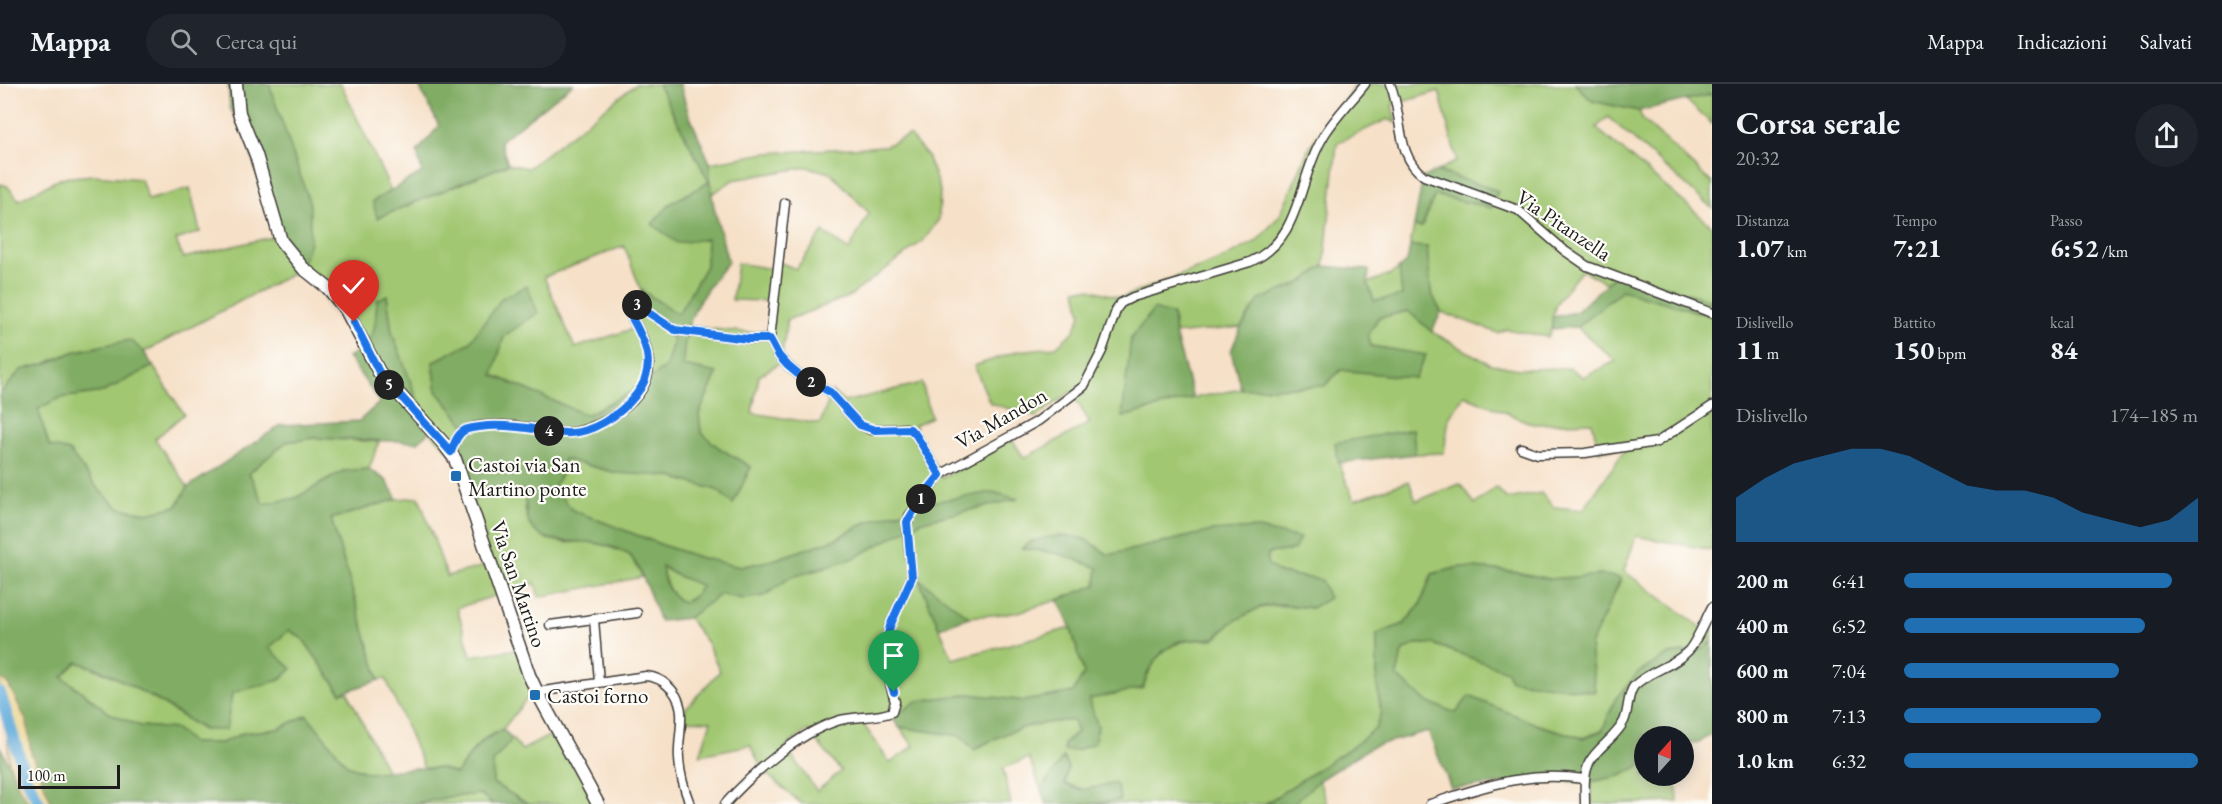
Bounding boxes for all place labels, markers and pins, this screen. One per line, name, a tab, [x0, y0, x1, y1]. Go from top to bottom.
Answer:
pin	[328, 260, 379, 322]
pin: 3	[622, 290, 652, 320]
pin: 2	[796, 367, 826, 397]
pin: 5	[374, 370, 404, 400]
pin: 4	[534, 416, 564, 446]
place label: Castoi via San Martino ponte	[468, 451, 586, 502]
marker: Castoi via San Martino ponte	[449, 469, 463, 483]
pin: 1	[906, 484, 936, 514]
pin	[868, 630, 919, 692]
place label: Castoi forno	[547, 682, 648, 709]
marker: Castoi forno	[528, 688, 542, 702]

